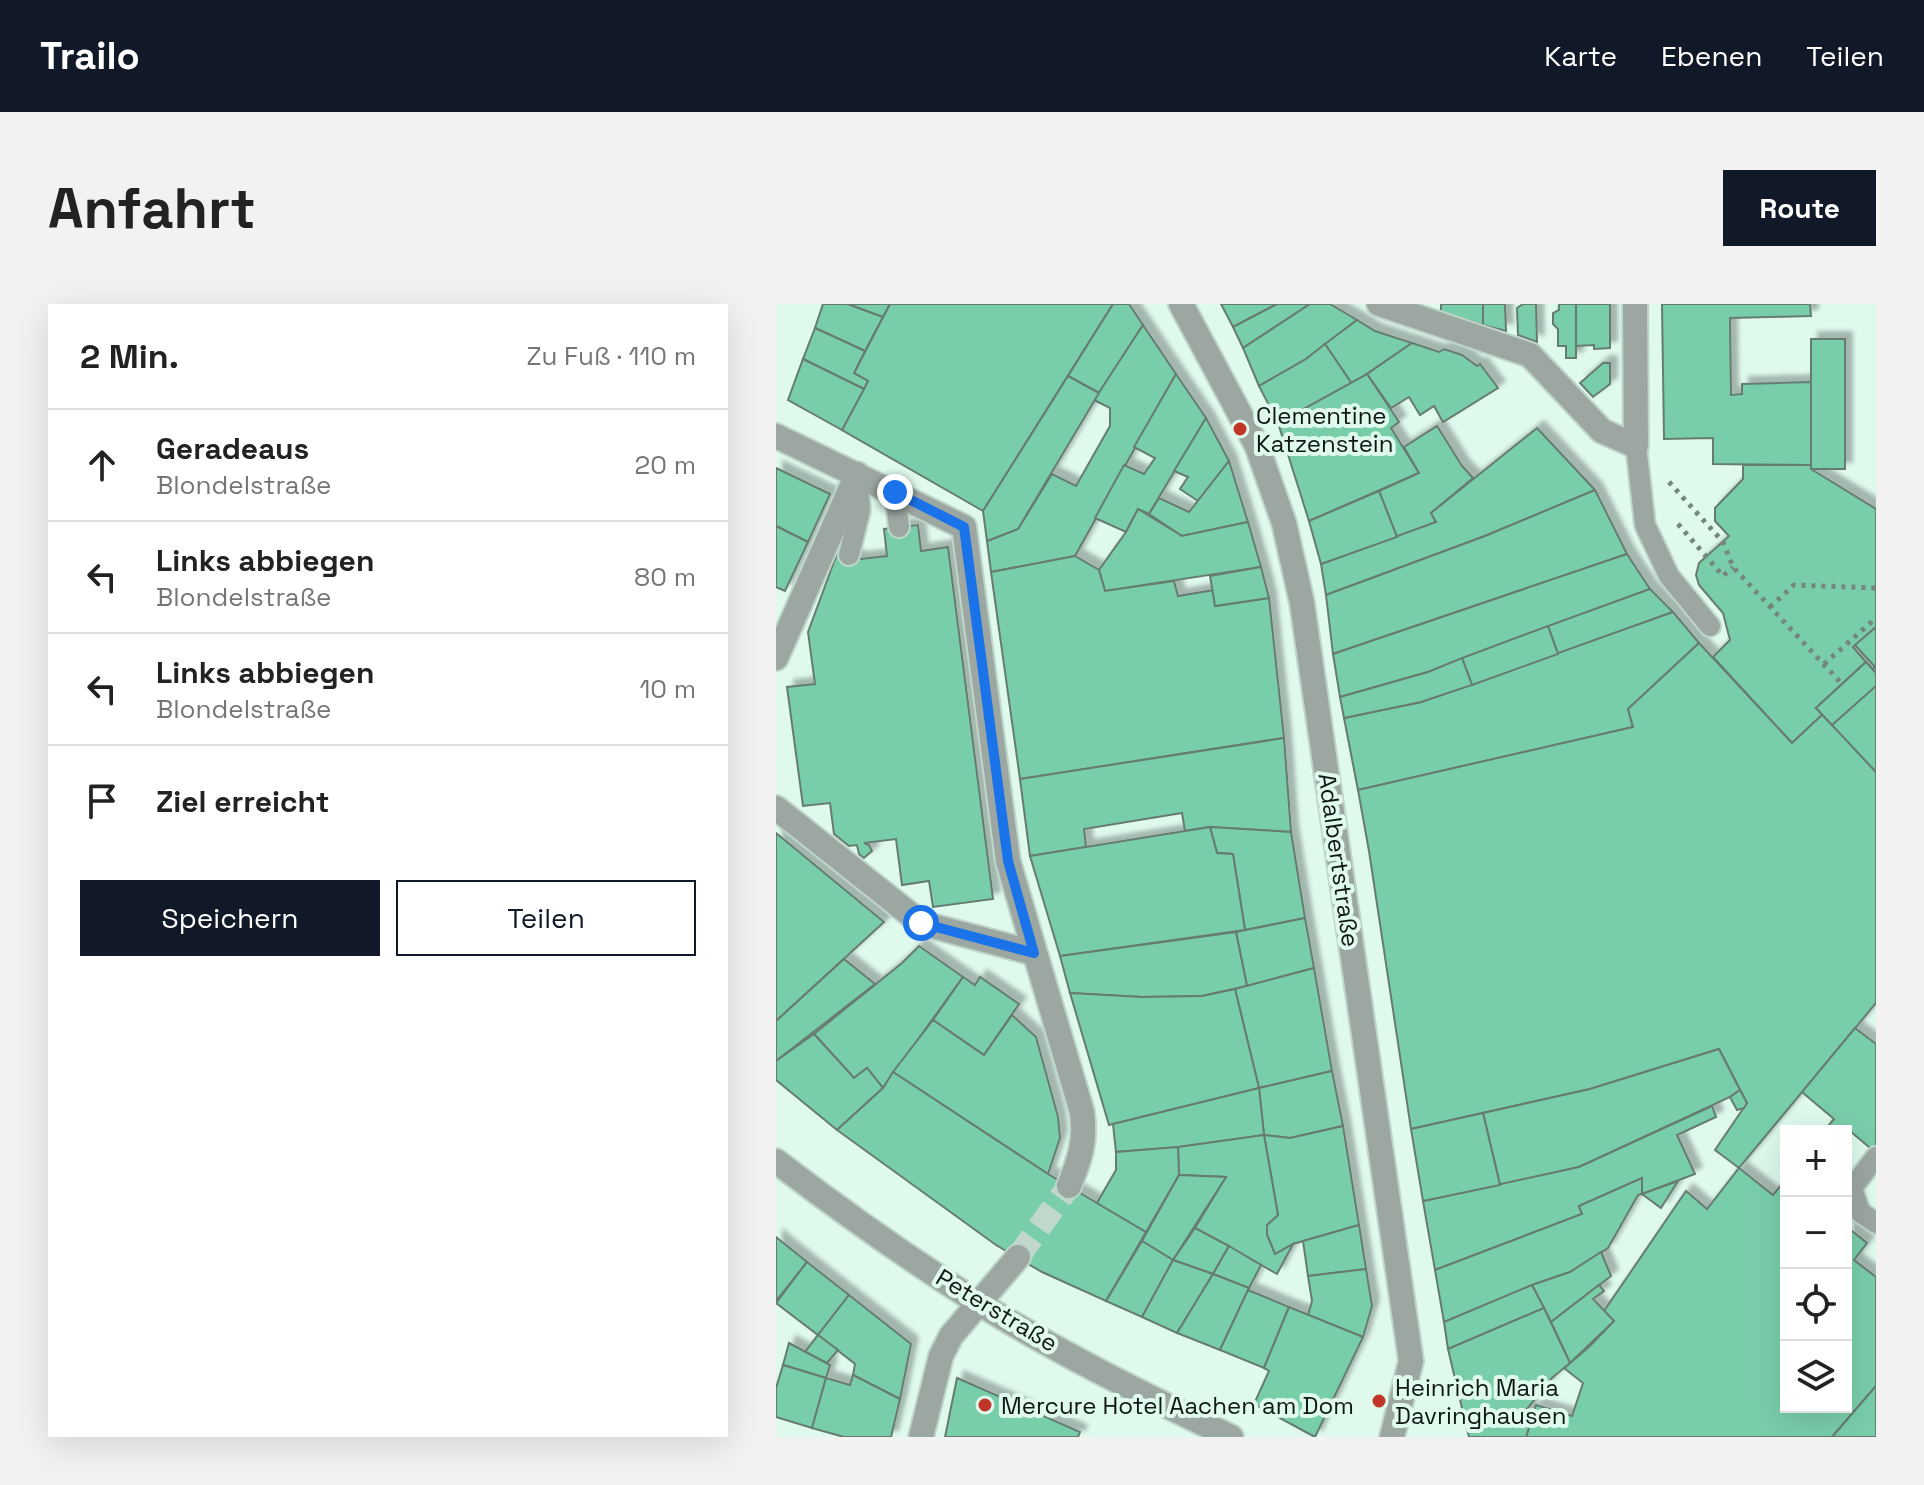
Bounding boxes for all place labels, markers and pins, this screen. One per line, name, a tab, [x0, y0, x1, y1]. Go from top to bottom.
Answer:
place label: Clementine Katzenstein	[1256, 400, 1393, 459]
marker: Clementine Katzenstein	[1231, 420, 1249, 438]
place label: Heinrich Maria Davringhausen	[1395, 1372, 1567, 1431]
place label: Mercure Hotel Aachen am Dom	[1001, 1390, 1354, 1421]
marker: Heinrich Maria Davringhausen	[1370, 1392, 1388, 1410]
marker: Mercure Hotel Aachen am Dom	[976, 1396, 994, 1414]

